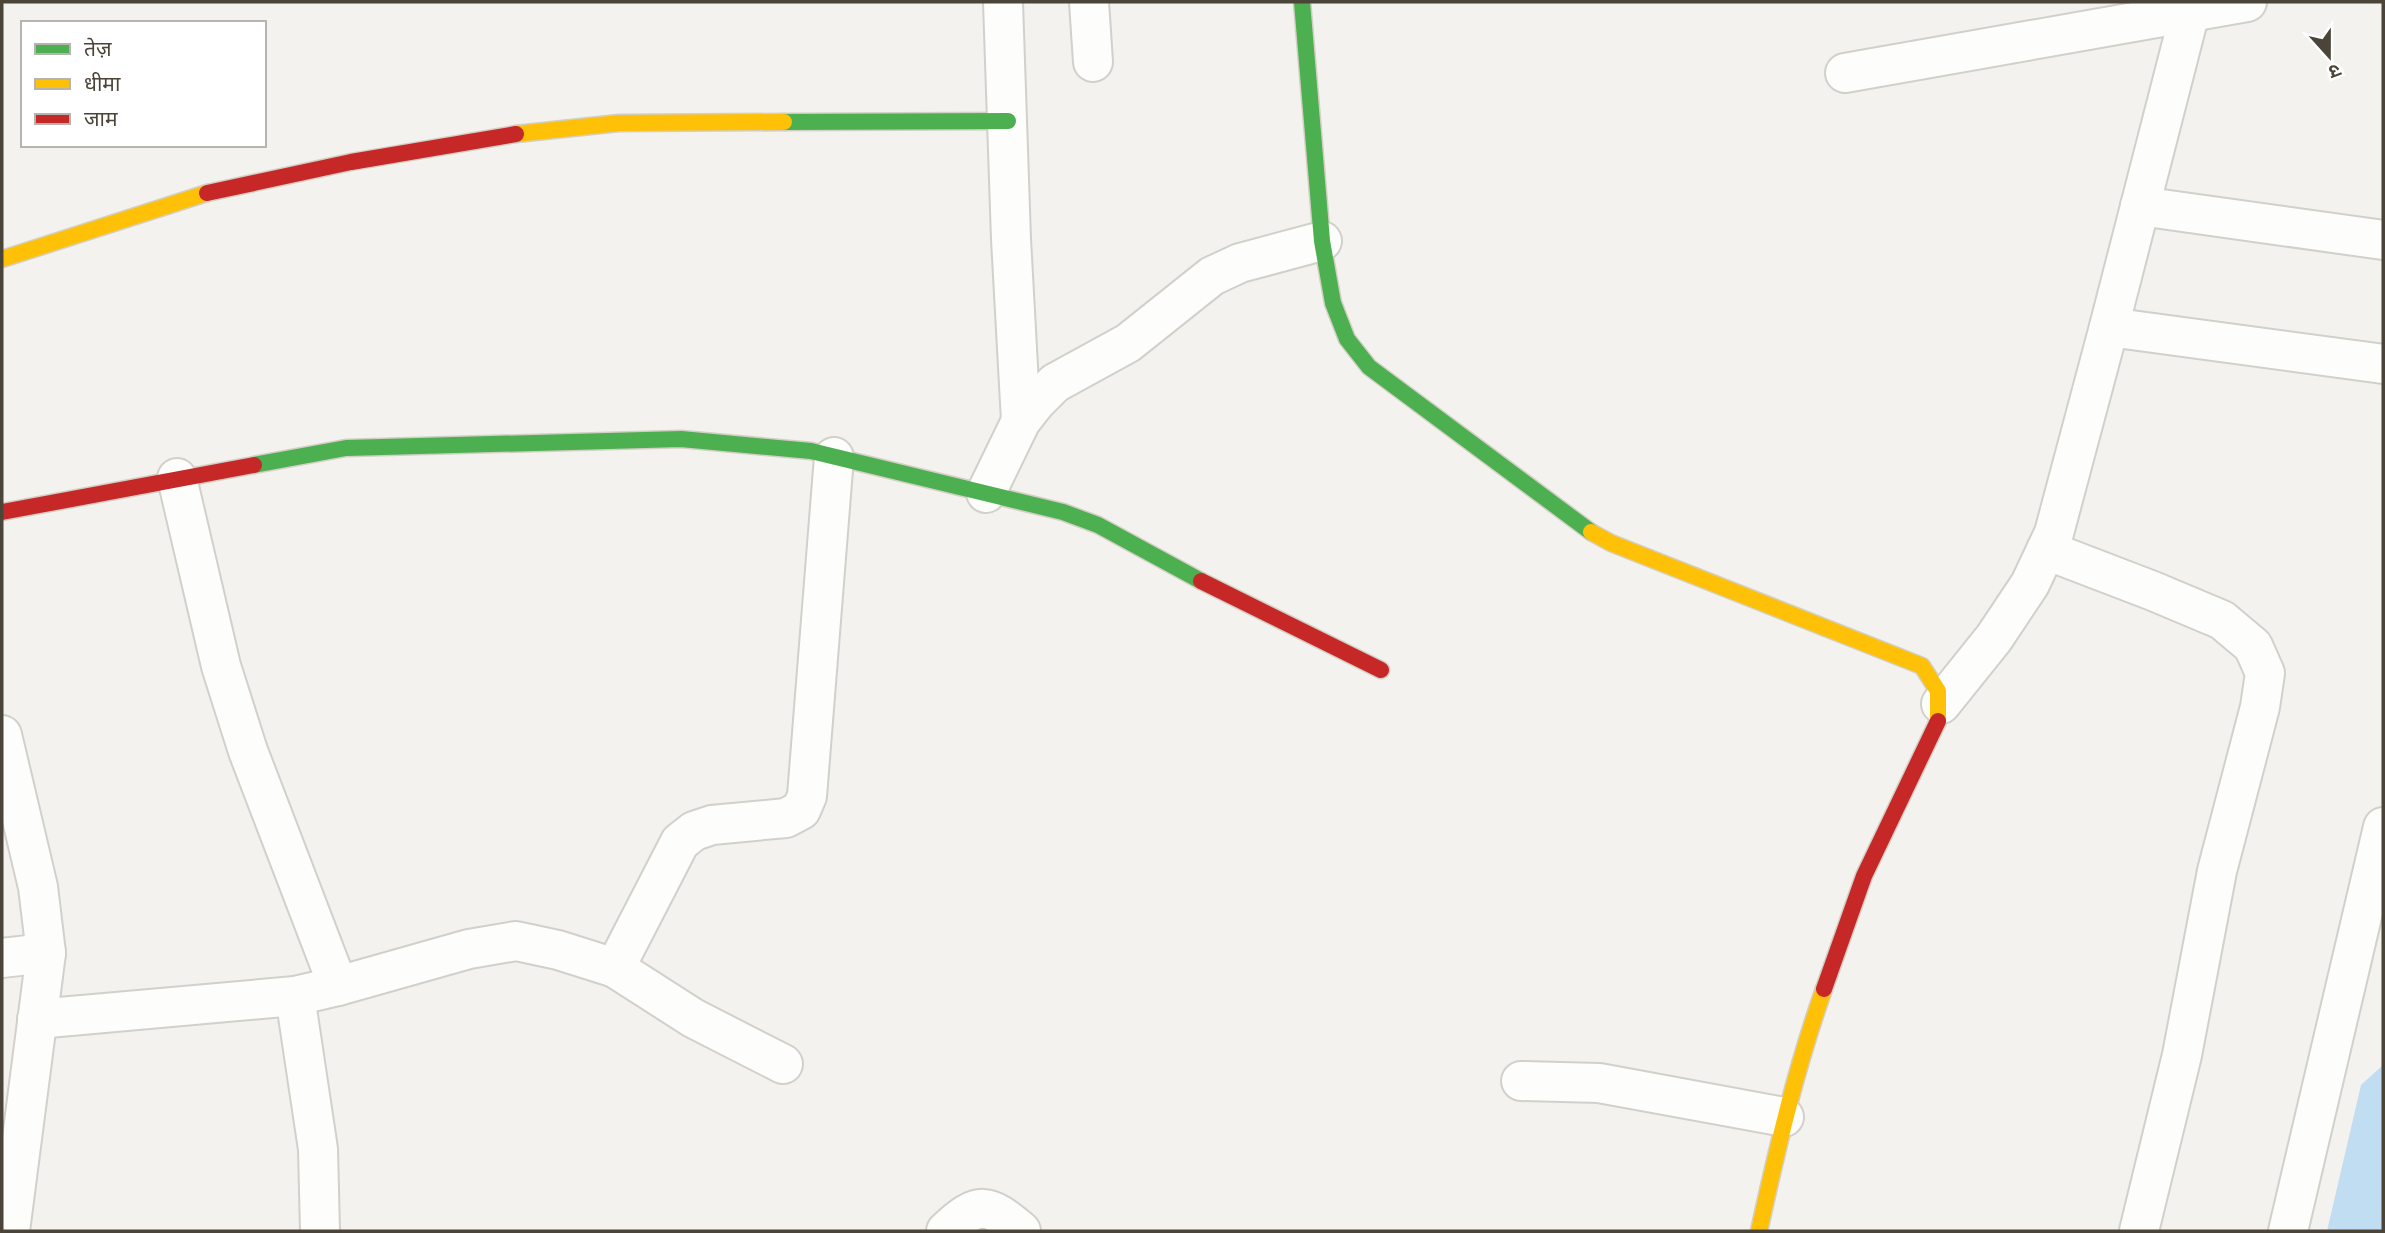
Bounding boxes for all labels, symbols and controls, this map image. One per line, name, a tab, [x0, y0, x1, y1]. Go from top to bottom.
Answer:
legend	[21, 21, 266, 147]
north arrow	[2294, 21, 2364, 91]
text: तेज़	[84, 37, 112, 61]
text: उ	[2325, 60, 2344, 84]
text: धीमा	[84, 72, 121, 96]
text: जाम	[84, 107, 118, 131]

